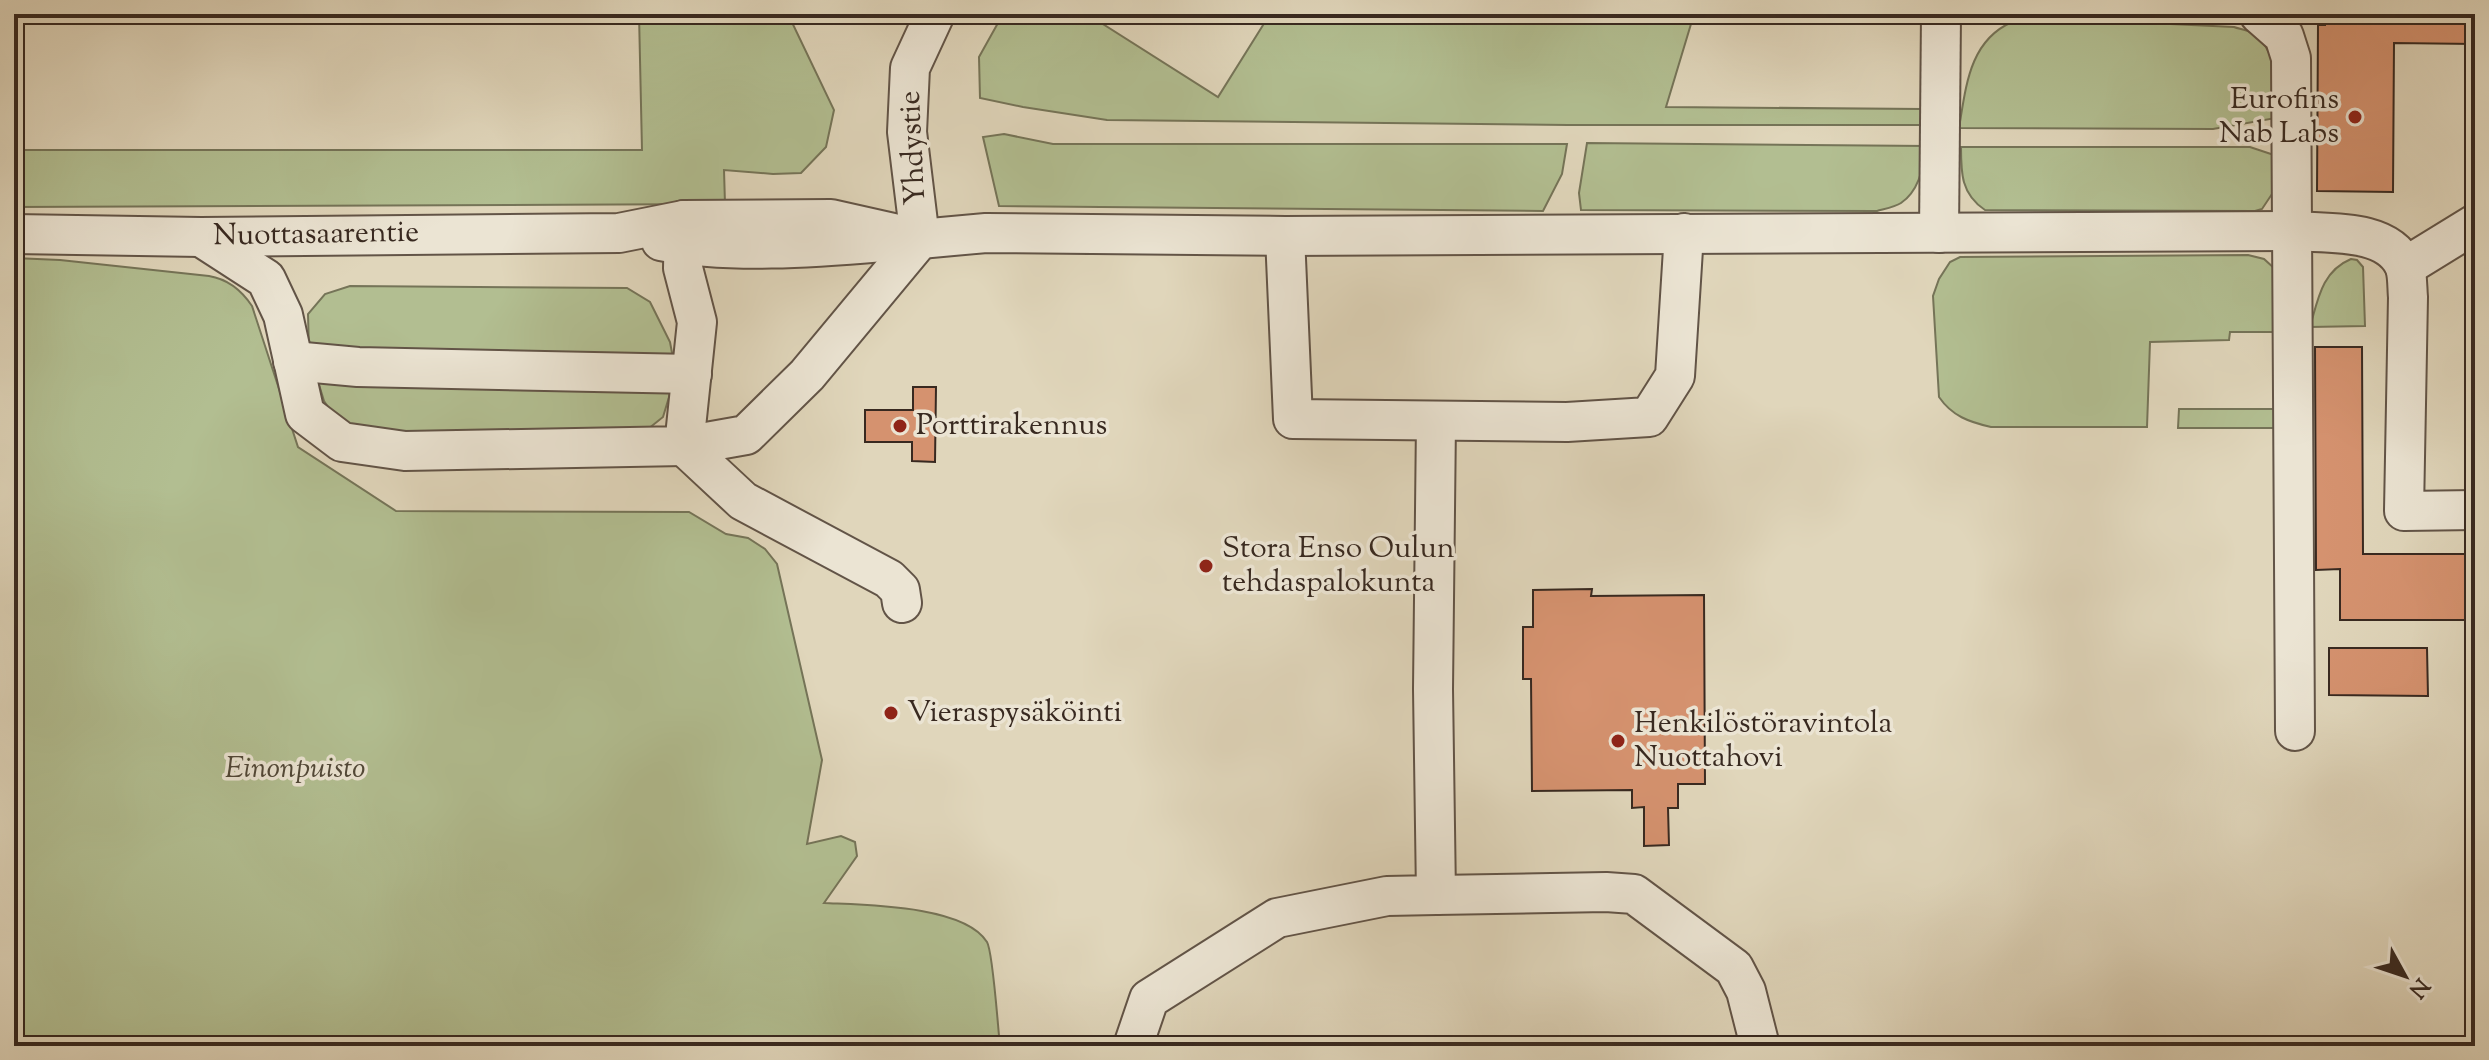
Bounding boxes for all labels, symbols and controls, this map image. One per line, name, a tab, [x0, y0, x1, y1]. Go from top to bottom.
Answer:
place label: Eurofins Nab Labs	[2219, 79, 2339, 156]
street label: Yhdystie	[890, 90, 938, 206]
marker: Eurofins Nab Labs	[2346, 108, 2364, 126]
street label: Nuottasaarentie	[213, 212, 419, 258]
place label: Porttirakennus	[916, 405, 1107, 448]
marker: Porttirakennus	[891, 417, 909, 435]
place label: Stora Enso Oulun tehdaspalokunta	[1222, 528, 1455, 605]
marker: Stora Enso Oulun tehdaspalokunta	[1197, 557, 1215, 575]
place label: Vieraspysäköinti	[907, 692, 1122, 735]
place label: Henkilöstöravintola Nuottahovi	[1634, 703, 1892, 780]
marker: Vieraspysäköinti	[882, 704, 900, 722]
marker: Henkilöstöravintola Nuottahovi	[1609, 732, 1627, 750]
park label: Einonpuisto	[225, 748, 365, 791]
north arrow	[2365, 936, 2445, 1016]
text: N	[2400, 970, 2436, 1004]

